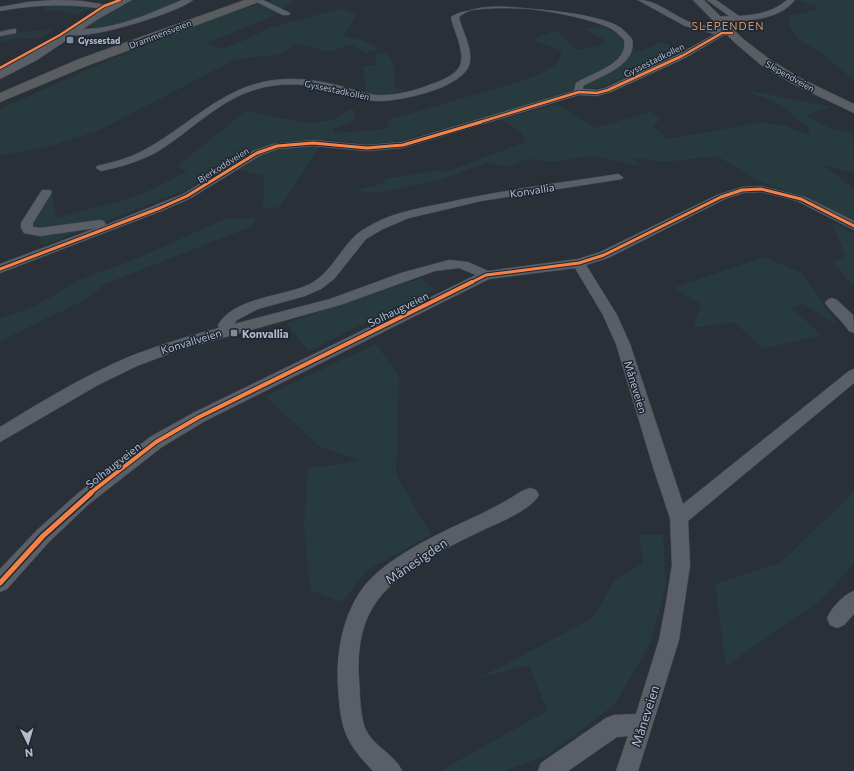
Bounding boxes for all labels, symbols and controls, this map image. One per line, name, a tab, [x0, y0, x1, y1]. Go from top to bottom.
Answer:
street label: Drammensveien	[127, 17, 193, 51]
district label: SLEPENDEN	[692, 19, 764, 32]
marker: Gyssestad	[65, 35, 75, 45]
place label: Gyssestad	[78, 35, 120, 46]
street label: Gyssestadkollen	[622, 41, 686, 79]
street label: Slependveien	[764, 58, 816, 94]
street label: Gyssestadkollen	[304, 78, 370, 102]
street label: Bjerkoddveien	[195, 145, 251, 185]
street label: Konvallia	[509, 180, 555, 200]
street label: Solhaugveien	[365, 289, 431, 329]
street label: Konvallveien	[159, 326, 223, 356]
place label: Konvallia	[242, 327, 289, 340]
marker: Konvallia	[229, 328, 239, 338]
street label: Måneveien	[622, 359, 650, 415]
street label: Solhaugveien	[83, 440, 143, 490]
street label: Månesigden	[382, 534, 450, 588]
street label: Måneveien	[627, 683, 663, 749]
north arrow	[8, 723, 48, 763]
text: N	[24, 747, 34, 760]

